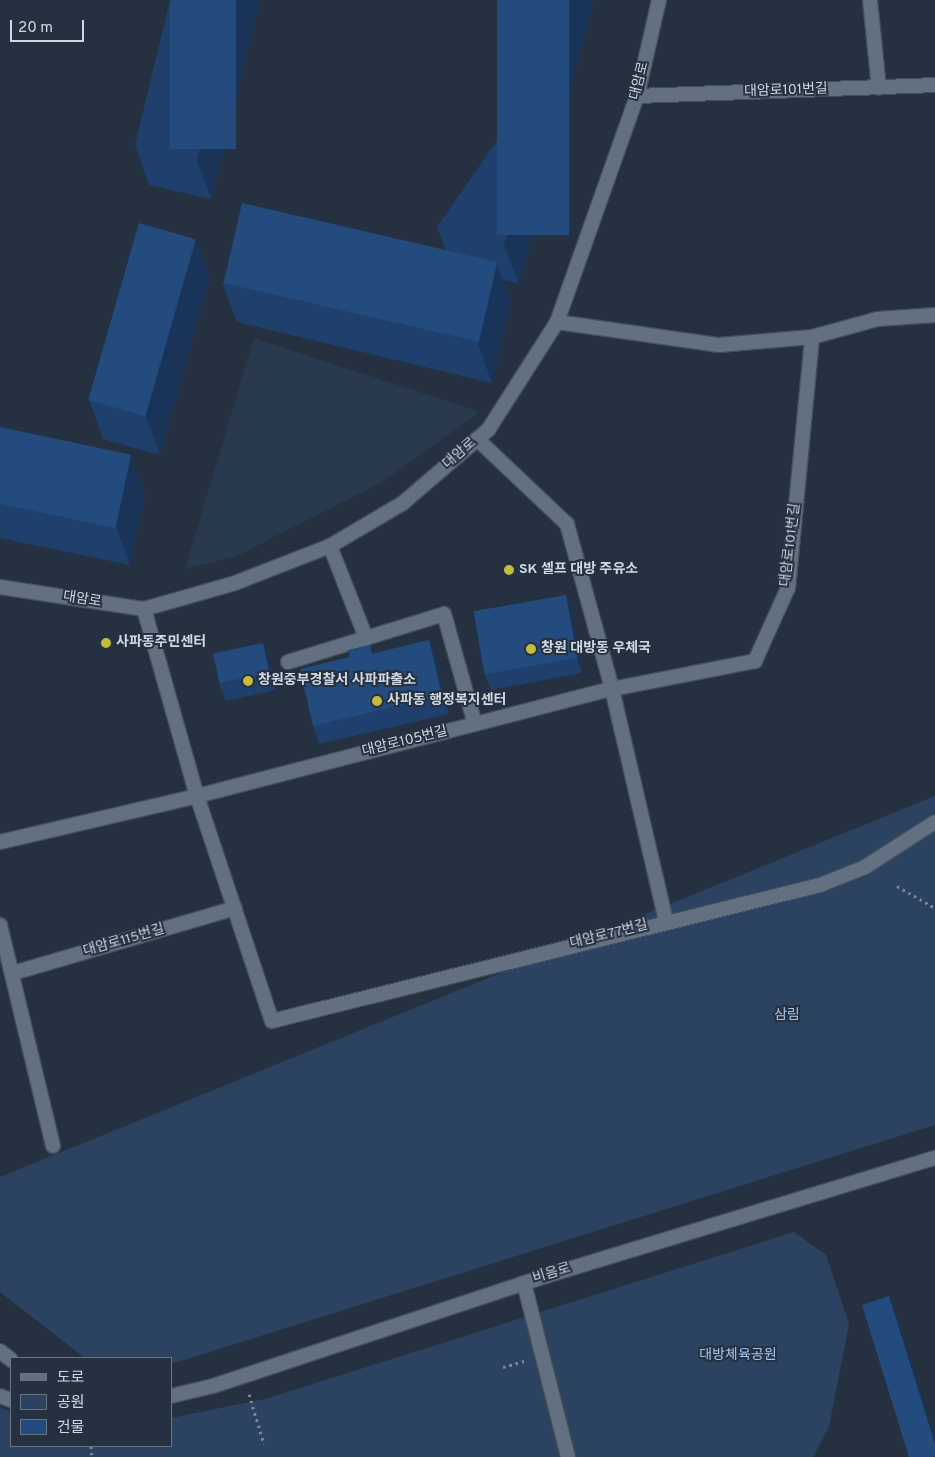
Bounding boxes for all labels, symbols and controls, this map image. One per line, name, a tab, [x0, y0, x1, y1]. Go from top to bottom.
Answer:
scale bar	[12, 10, 86, 42]
text: 20 m	[18, 19, 53, 38]
street label: 대암로	[627, 60, 653, 102]
street label: 대암로101번길	[744, 81, 828, 101]
street label: 대암로	[440, 435, 480, 473]
street label: 대암로101번길	[778, 502, 804, 588]
place label: SK 셀프 대방 주유소	[519, 562, 638, 578]
marker: SK 셀프 대방 주유소	[503, 564, 515, 576]
street label: 대암로	[62, 589, 102, 611]
place label: 사파동주민센터	[116, 635, 206, 651]
marker: 사파동주민센터	[100, 637, 112, 649]
place label: 창원 대방동 우체국	[541, 641, 651, 657]
marker: 창원 대방동 우체국	[525, 643, 537, 655]
place label: 창원중부경찰서 사파파출소	[258, 673, 416, 689]
marker: 창원중부경찰서 사파파출소	[242, 675, 254, 687]
place label: 사파동 행정복지센터	[387, 693, 506, 709]
marker: 사파동 행정복지센터	[371, 695, 383, 707]
street label: 대암로105번길	[361, 723, 449, 761]
street label: 대암로77번길	[568, 917, 650, 953]
street label: 대암로115번길	[82, 921, 166, 961]
park label: 삼림	[774, 1008, 800, 1024]
street label: 비음로	[531, 1260, 573, 1288]
park label: 대방체육공원	[699, 1348, 777, 1364]
legend	[10, 1357, 172, 1447]
text: 도로	[57, 1369, 85, 1388]
text: 공원	[57, 1394, 85, 1413]
text: 건물	[57, 1419, 85, 1438]

